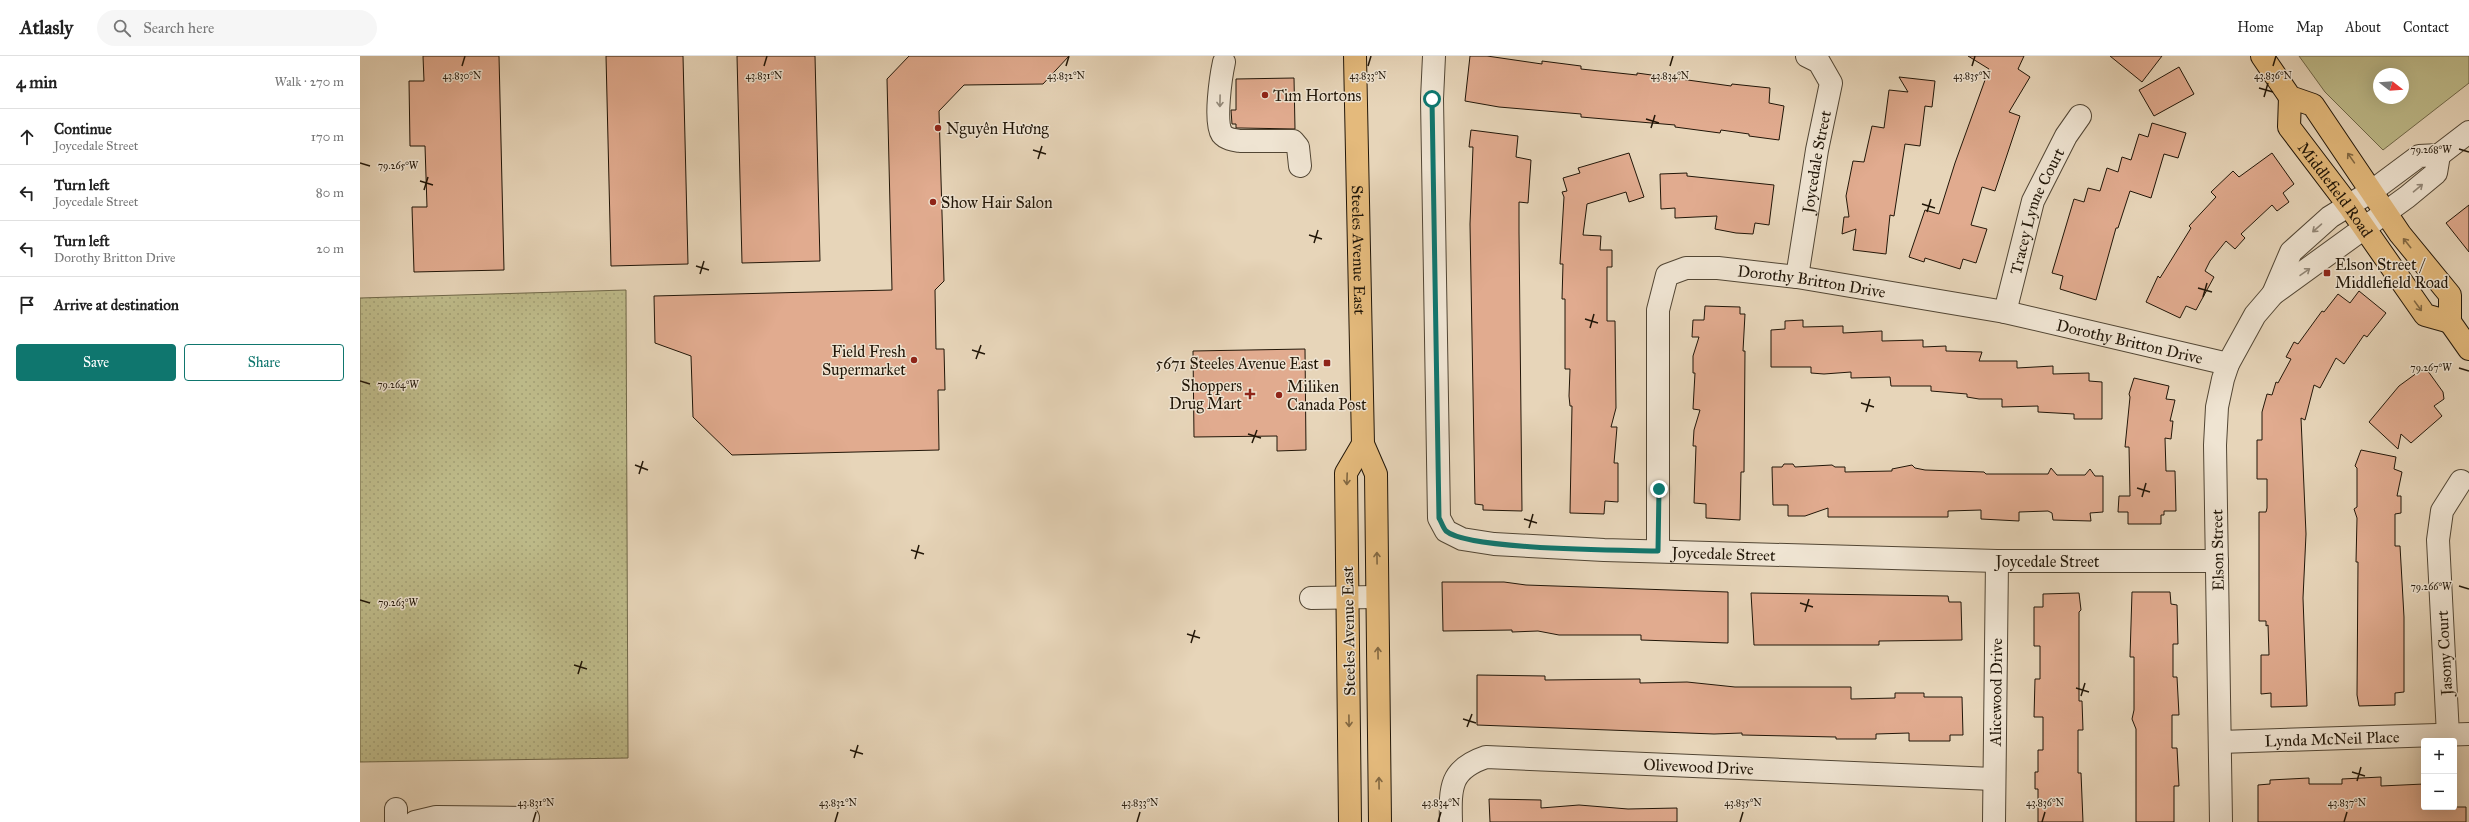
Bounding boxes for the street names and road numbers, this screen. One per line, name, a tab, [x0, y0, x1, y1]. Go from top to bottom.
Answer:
street label: Joycedale Street	[1798, 108, 1835, 216]
street label: Middlefield Road	[2294, 138, 2377, 241]
street label: Tracey Lynne Court	[2006, 145, 2068, 276]
street label: Steeles Avenue East	[1348, 185, 1369, 315]
street label: Dorothy Britton Drive	[1737, 261, 1887, 302]
street label: Dorothy Britton Drive	[2055, 315, 2205, 368]
street label: Elson Street	[2207, 509, 2228, 591]
street label: Joycedale Street	[1669, 543, 1776, 565]
street label: Joycedale Street	[1994, 552, 2100, 572]
street label: Steeles Avenue East	[1338, 566, 1359, 696]
street label: Jasony Court	[2433, 609, 2457, 698]
street label: Alicewood Drive	[1986, 638, 2006, 747]
street label: Lynda McNeil Place	[2264, 727, 2400, 751]
street label: Olivewood Drive	[1643, 755, 1754, 779]

